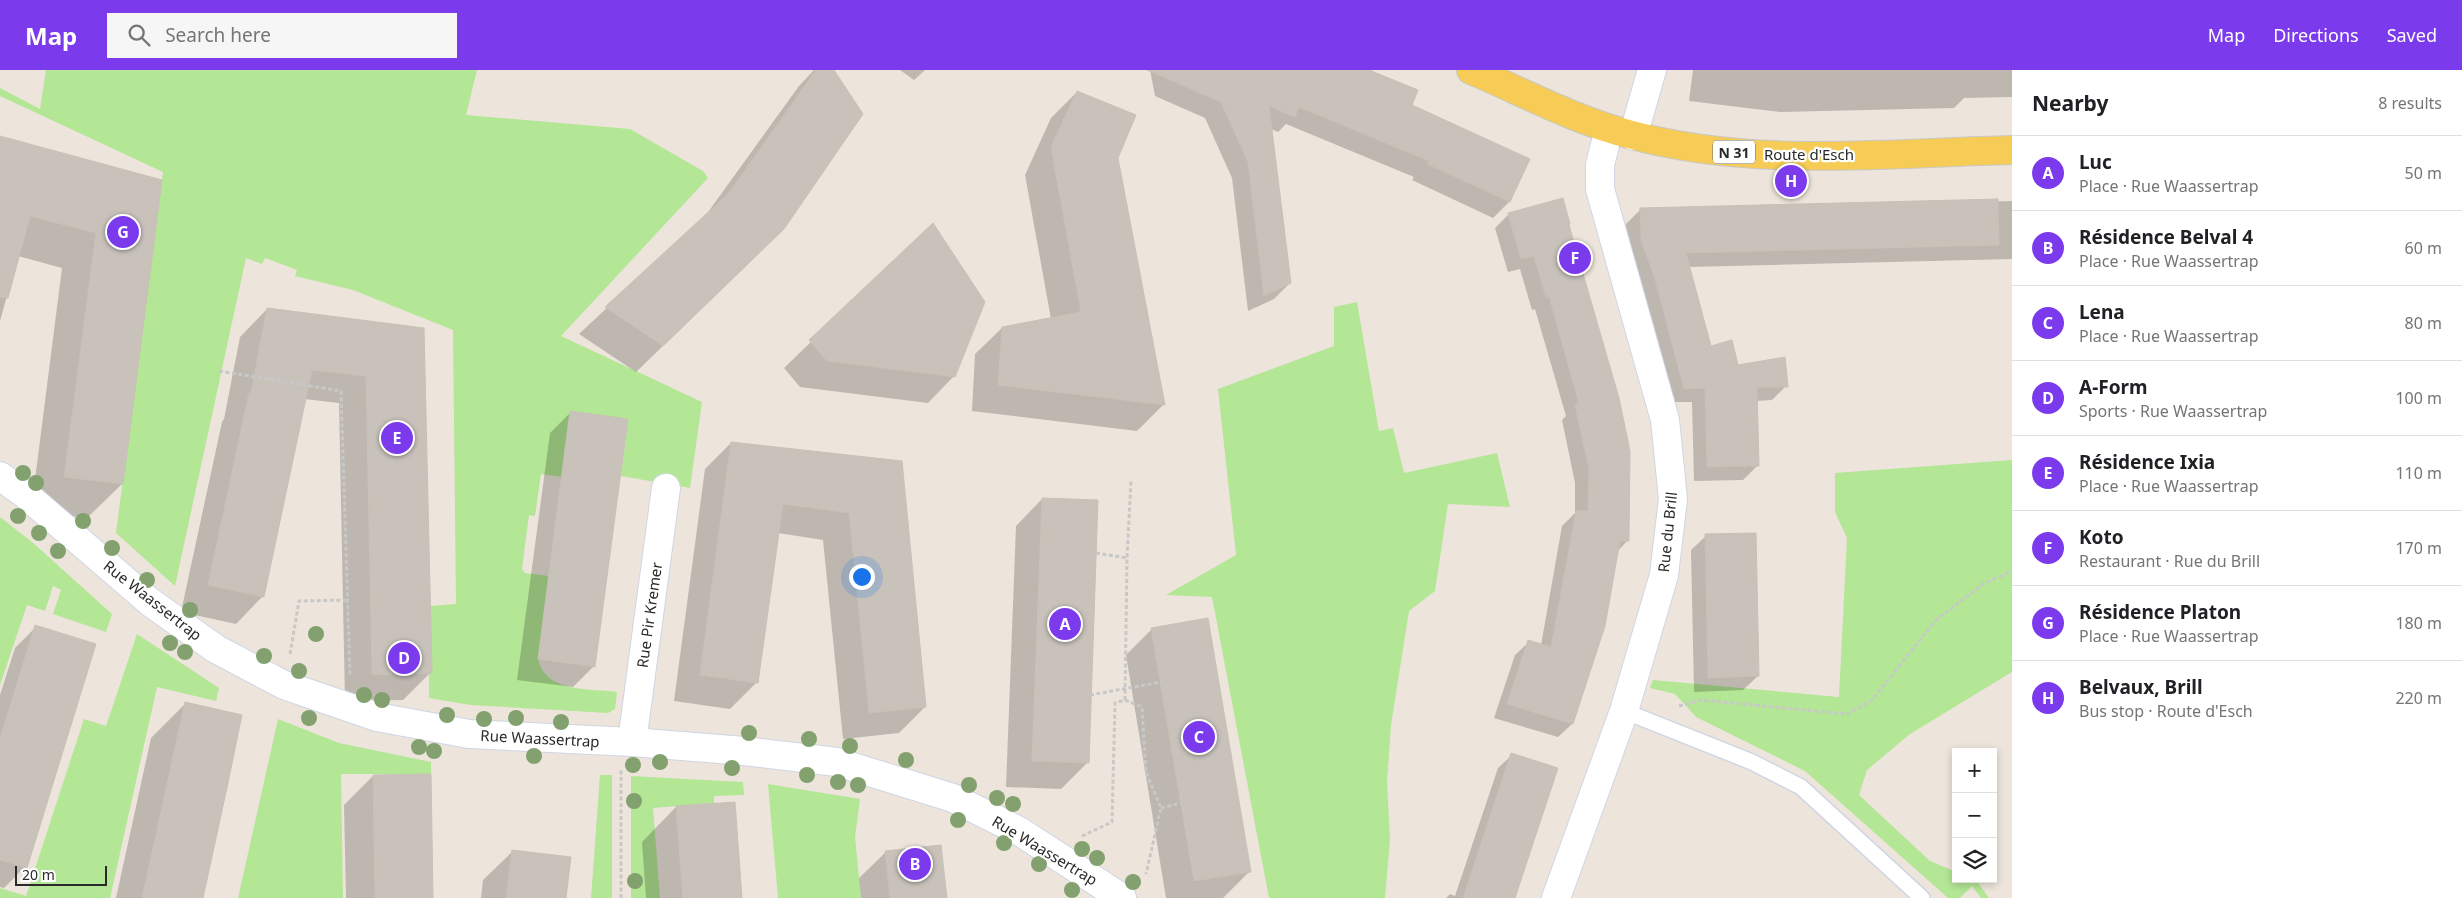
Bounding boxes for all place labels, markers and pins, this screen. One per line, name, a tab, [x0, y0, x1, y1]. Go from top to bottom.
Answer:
pin: H	[1775, 162, 1807, 200]
pin: G	[107, 213, 139, 251]
pin: F	[1559, 239, 1591, 277]
pin: E	[381, 419, 413, 457]
pin: A	[1049, 605, 1081, 643]
pin: D	[388, 639, 420, 677]
pin: C	[1183, 718, 1215, 756]
pin: B	[899, 845, 931, 883]

